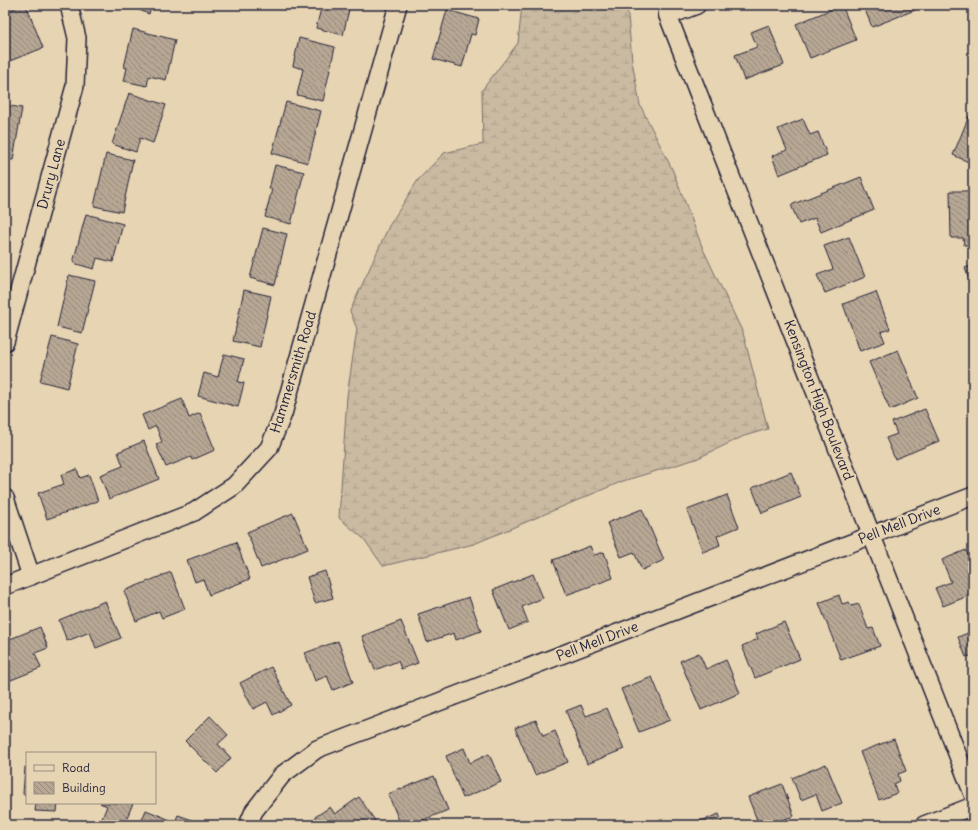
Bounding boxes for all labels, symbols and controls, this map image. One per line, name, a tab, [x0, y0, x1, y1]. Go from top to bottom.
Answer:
street label: Drury Lane	[33, 137, 69, 211]
street label: Hammersmith Road	[266, 309, 320, 435]
street label: Kensington High Boulevard	[780, 317, 858, 483]
street label: Pell Mell Drive	[855, 500, 943, 548]
street label: Pell Mell Drive	[553, 617, 641, 665]
legend	[26, 752, 156, 804]
text: Road	[62, 760, 90, 775]
text: Building	[62, 780, 106, 795]

